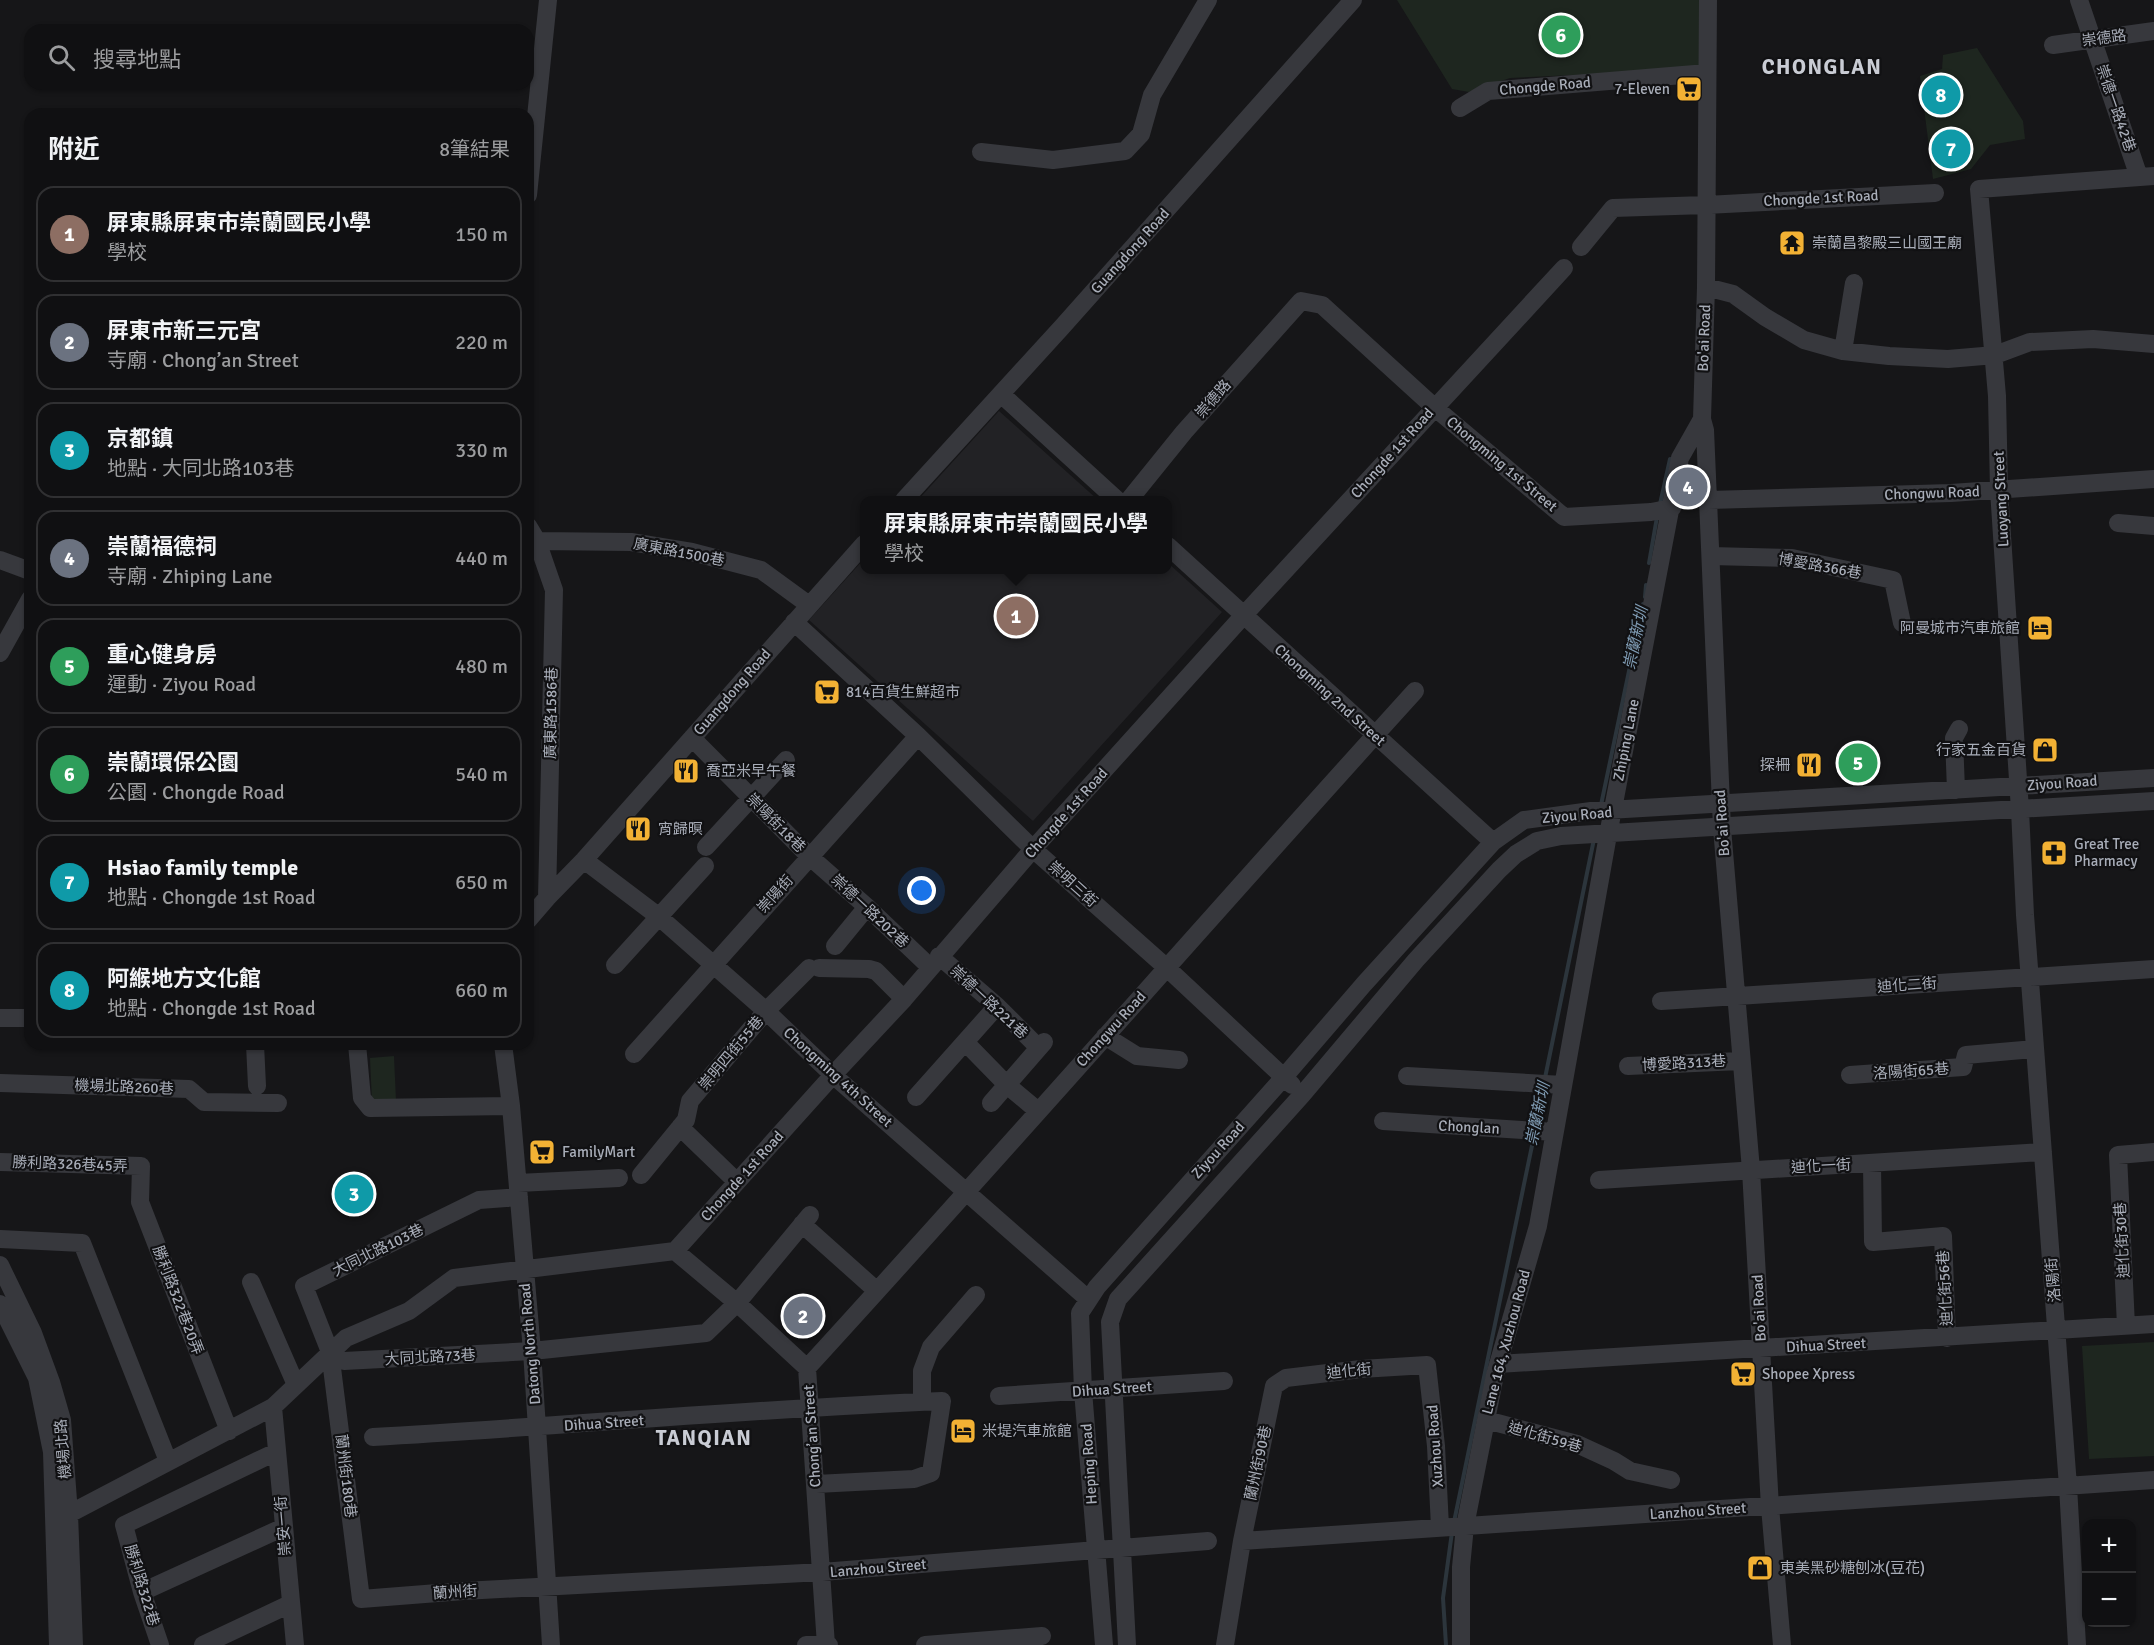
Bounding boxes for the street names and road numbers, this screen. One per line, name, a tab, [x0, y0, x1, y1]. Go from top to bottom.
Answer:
street label: 崇德路	[2080, 26, 2128, 50]
street label: 崇德一路42巷	[2093, 62, 2139, 154]
street label: Chongde Road	[1498, 73, 1592, 99]
street label: Chongde 1st Road	[1763, 186, 1879, 210]
street label: Guangdong Road	[1087, 205, 1173, 297]
street label: Bo'ai Road	[1694, 304, 1714, 372]
street label: 崇德路	[1191, 376, 1235, 422]
street label: Chongde 1st Road	[1347, 404, 1437, 502]
street label: Chongming 1st Street	[1443, 412, 1561, 516]
street label: Luoyang Street	[1989, 451, 2013, 547]
street label: Chongwu Road	[1884, 482, 1980, 504]
street label: 廣東路1500巷	[632, 534, 726, 570]
street label: 博愛路366巷	[1777, 550, 1863, 582]
street label: Chongming 2nd Street	[1271, 640, 1389, 750]
street label: Guangdong Road	[690, 645, 775, 739]
street label: 廣東路1586巷	[541, 667, 561, 759]
street label: Zhiping Lane	[1609, 698, 1643, 782]
street label: Chongde 1st Road	[1021, 764, 1111, 862]
street label: Ziyou Road	[2026, 772, 2098, 794]
street label: Bo'ai Road	[1711, 789, 1733, 857]
street label: 崇陽街18巷	[743, 790, 809, 856]
street label: Ziyou Road	[1541, 803, 1613, 827]
street label: 崇明三街	[1045, 857, 1101, 911]
street label: 崇陽街	[753, 871, 797, 917]
street label: 崇德一路202巷	[828, 871, 912, 951]
street label: 崇德一路221巷	[947, 962, 1031, 1042]
street label: 迪化二街	[1876, 974, 1938, 996]
street label: Chongwu Road	[1072, 987, 1150, 1071]
street label: 崇明四街55巷	[695, 1012, 767, 1094]
street label: Chongming 4th Street	[780, 1023, 896, 1131]
street label: 博愛路313巷	[1641, 1052, 1727, 1074]
street label: 洛陽街65巷	[1872, 1059, 1950, 1083]
street label: 機場北路260巷	[74, 1076, 174, 1098]
street label: Chonglan	[1438, 1116, 1500, 1138]
street label: Ziyou Road	[1188, 1118, 1248, 1182]
street label: Chongde 1st Road	[697, 1127, 787, 1225]
street label: 勝利路326巷45弄	[12, 1153, 128, 1175]
street label: 迪化一街	[1791, 1155, 1851, 1177]
street label: 迪化街30巷	[2111, 1201, 2133, 1279]
street label: 大同北路103巷	[329, 1220, 427, 1280]
street label: 勝利路322巷20弄	[149, 1243, 207, 1357]
street label: 迪化街56巷	[1934, 1249, 1956, 1327]
street label: 洛陽街	[2042, 1257, 2064, 1303]
street label: Lane 164, Xuzhou Road	[1478, 1268, 1534, 1416]
street label: Bo'ai Road	[1748, 1274, 1770, 1342]
street label: Datong North Road	[516, 1282, 544, 1406]
street label: Dihua Street	[1786, 1334, 1866, 1356]
street label: 大同北路73巷	[384, 1346, 476, 1368]
street label: 迪化街	[1326, 1360, 1372, 1382]
street label: Dihua Street	[1071, 1377, 1153, 1401]
street label: Chong’an Street	[799, 1384, 825, 1488]
street label: Xuzhou Road	[1423, 1404, 1447, 1488]
street label: Dihua Street	[563, 1411, 645, 1435]
street label: 機場北路	[51, 1418, 75, 1480]
street label: 迪化街59巷	[1506, 1418, 1584, 1456]
street label: Heping Road	[1077, 1423, 1101, 1505]
street label: 蘭州街90巷	[1241, 1424, 1275, 1502]
street label: 蘭州街180巷	[332, 1433, 360, 1519]
street label: 崇安一街	[271, 1495, 295, 1557]
street label: Lanzhou Street	[1649, 1499, 1747, 1523]
street label: 勝利路322巷	[121, 1542, 163, 1628]
street label: Lanzhou Street	[829, 1555, 927, 1581]
street label: 蘭州街	[432, 1581, 478, 1603]

